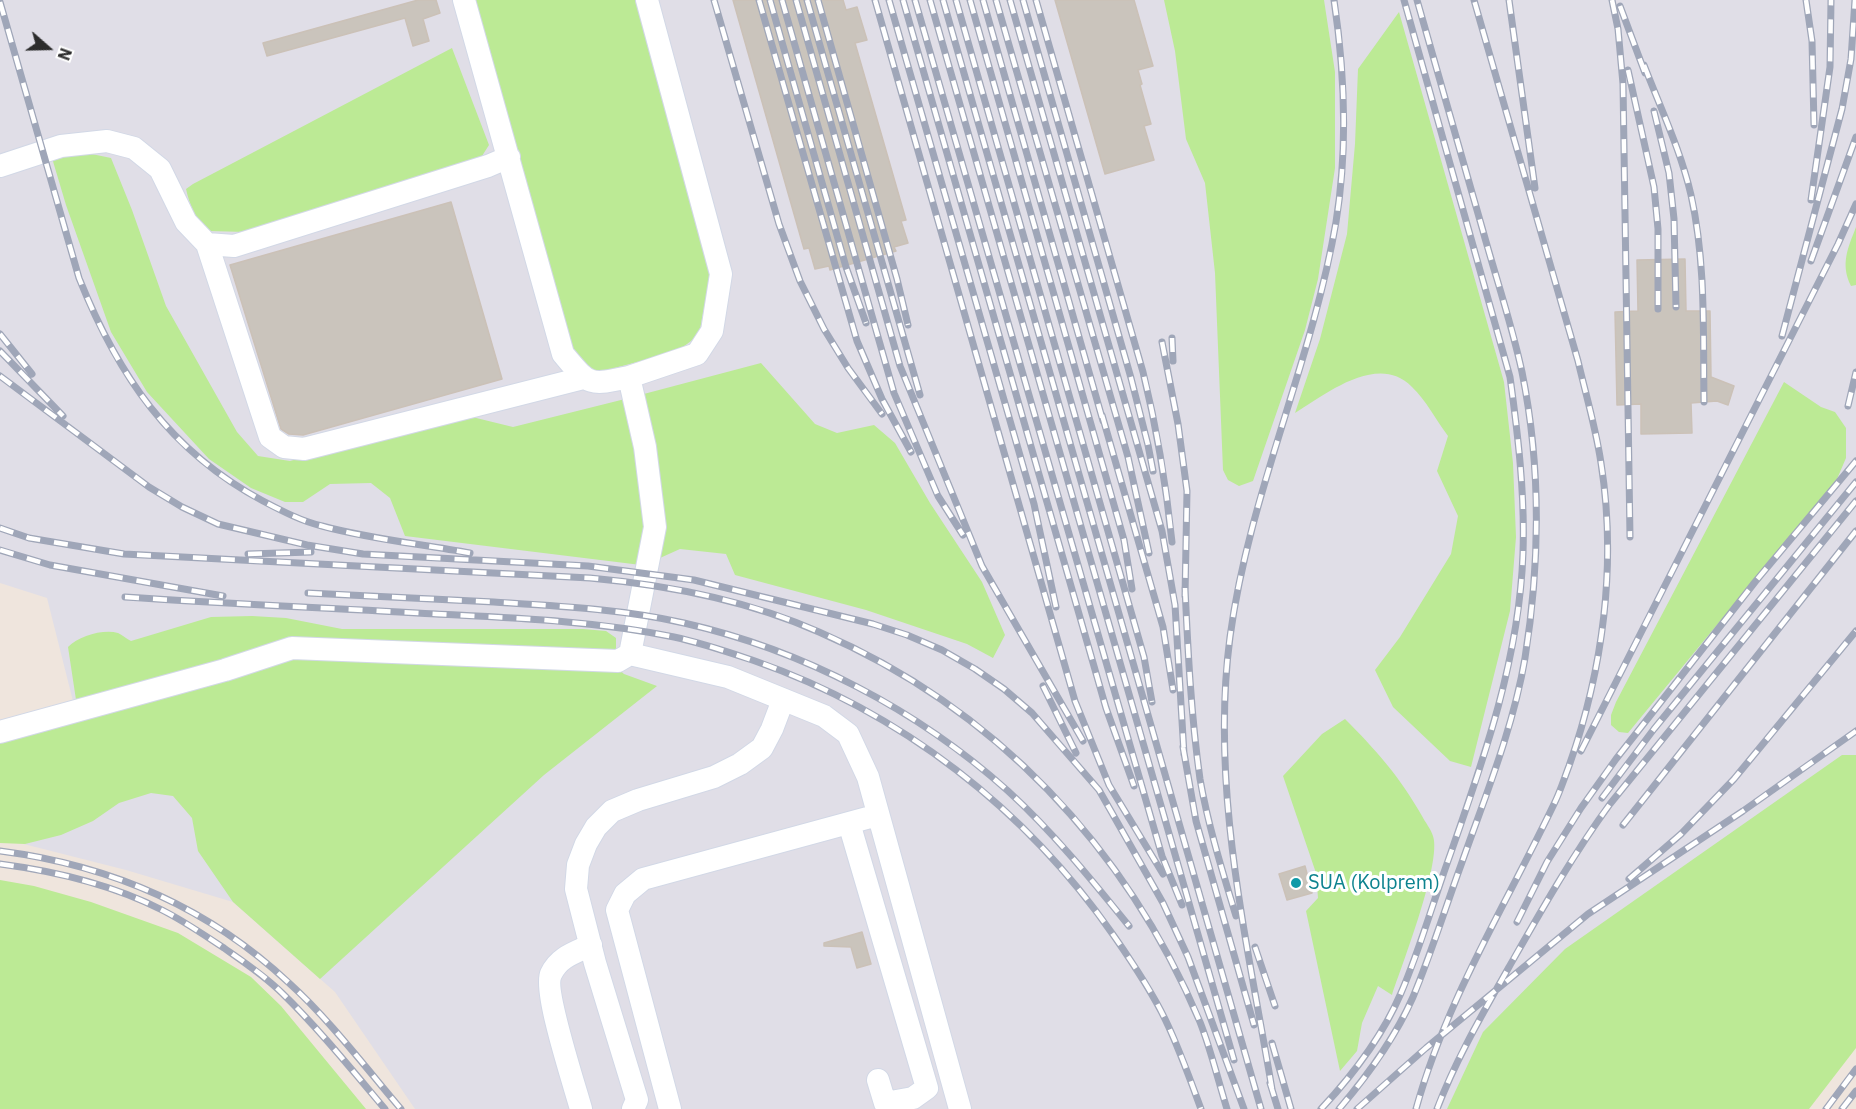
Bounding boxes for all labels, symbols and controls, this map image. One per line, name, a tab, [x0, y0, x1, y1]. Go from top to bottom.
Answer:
north arrow	[18, 18, 78, 78]
text: N	[54, 45, 76, 63]
place label: SUA (Kolprem)	[1308, 871, 1440, 895]
marker: SUA (Kolprem)	[1289, 876, 1303, 890]

